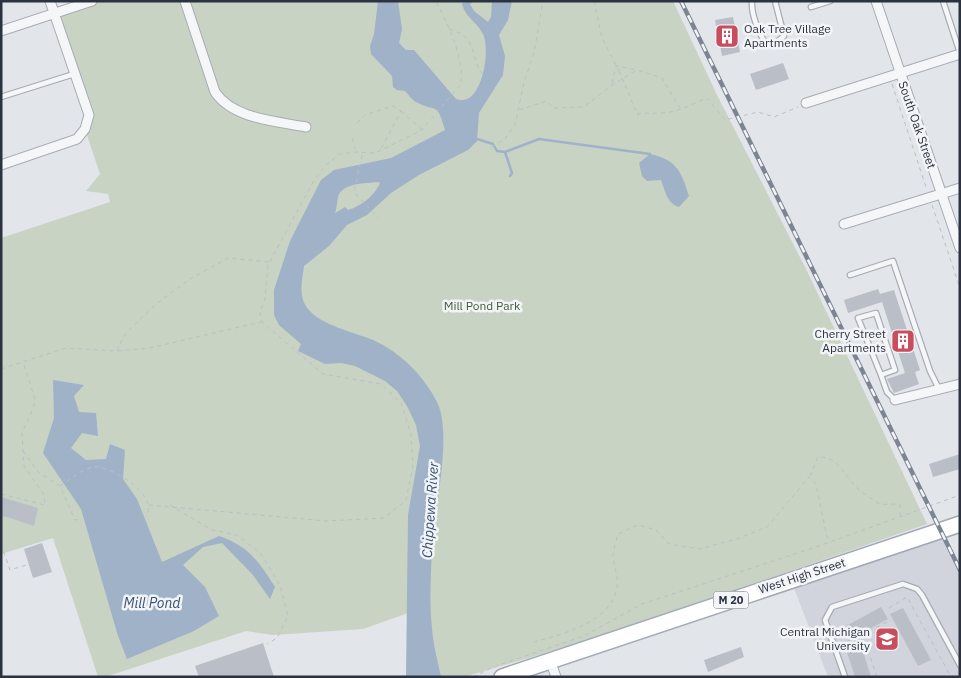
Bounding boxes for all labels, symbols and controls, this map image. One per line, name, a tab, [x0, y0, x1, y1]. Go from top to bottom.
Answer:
place label: Oak Tree Village Apartments	[744, 21, 831, 50]
building icon: Oak Tree Village Apartments	[714, 23, 740, 49]
street label: South Oak Street	[896, 79, 939, 170]
park label: Mill Pond Park	[444, 298, 521, 313]
place label: Cherry Street Apartments	[814, 326, 886, 355]
building icon: Cherry Street Apartments	[890, 328, 916, 354]
water label: Chippewa River	[418, 461, 442, 559]
street label: West High Street	[757, 554, 847, 597]
road number: M 20	[714, 592, 748, 608]
water label: Mill Pond	[123, 594, 181, 612]
place label: Central Michigan University	[780, 624, 870, 653]
school or university icon: Central Michigan University	[874, 626, 900, 652]

